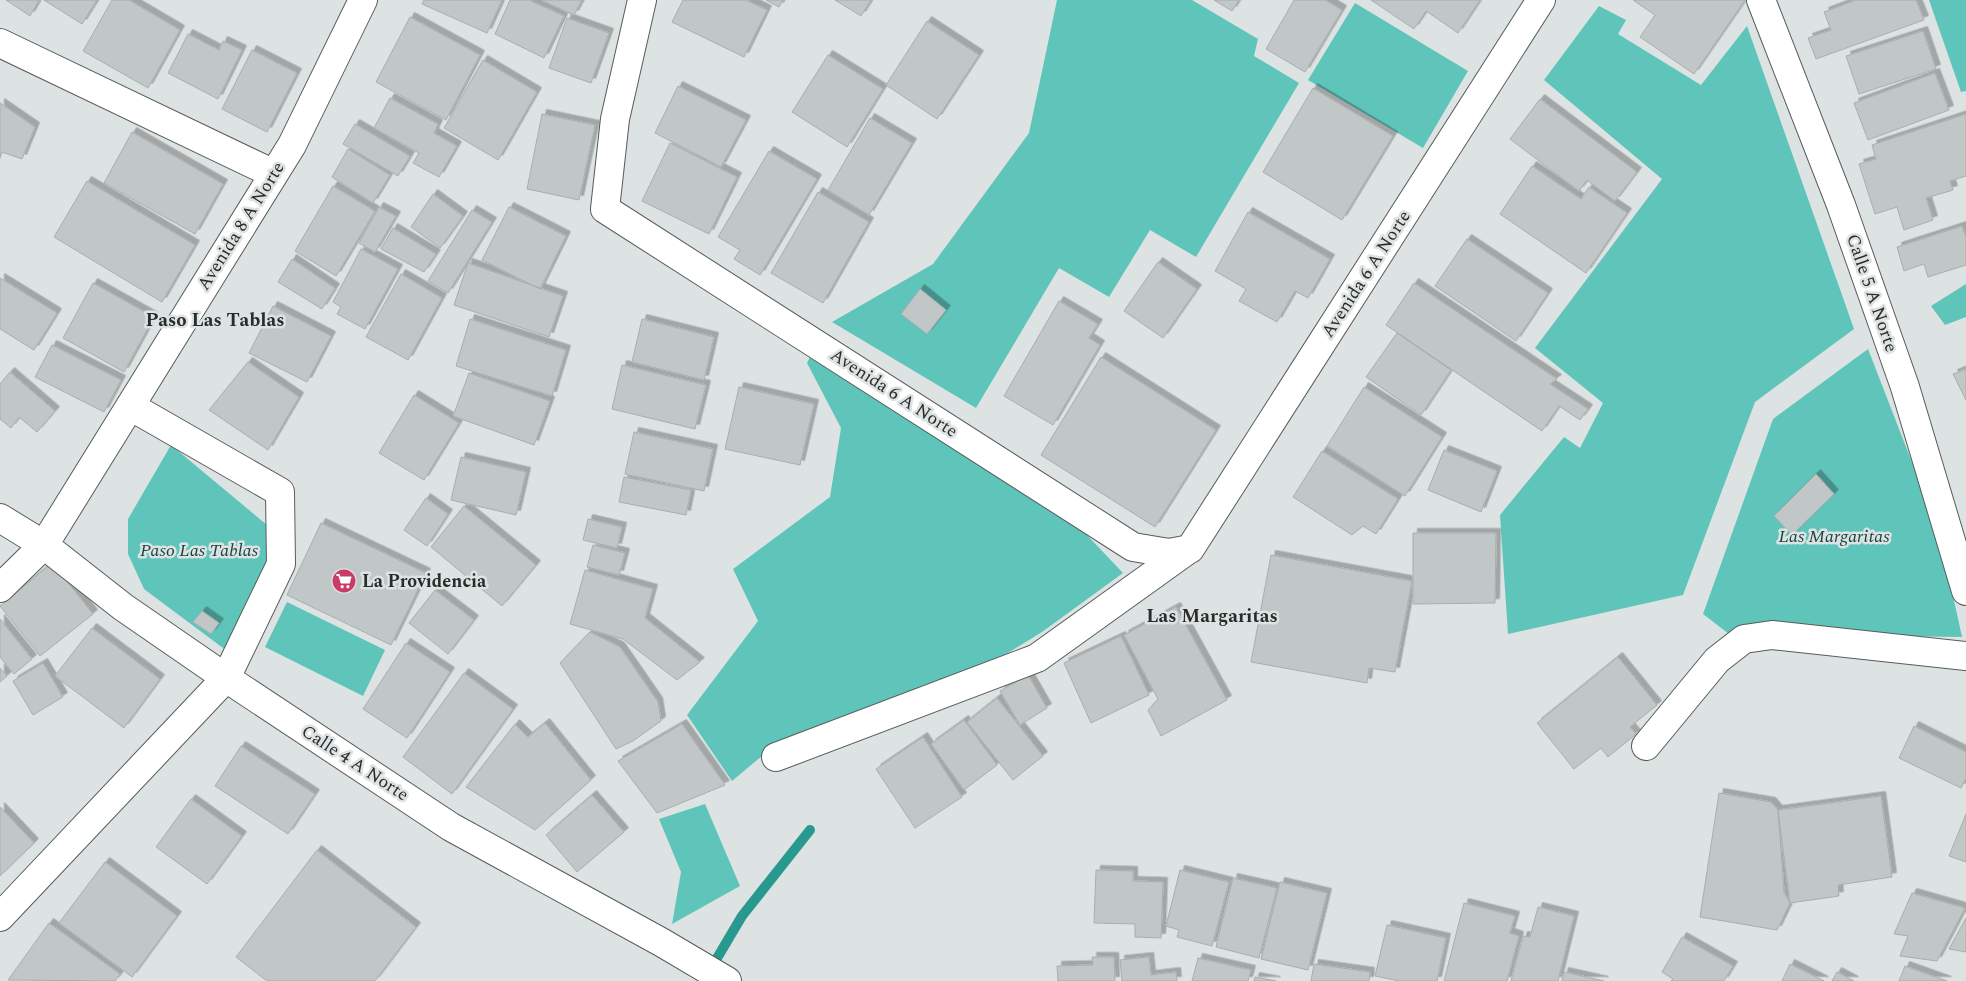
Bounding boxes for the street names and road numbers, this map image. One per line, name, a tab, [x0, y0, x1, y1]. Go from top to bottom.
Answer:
street label: Avenida 8 A Norte	[191, 156, 291, 296]
street label: Avenida 6 A Norte	[1315, 205, 1417, 343]
street label: Calle 5 A Norte	[1839, 230, 1905, 356]
street label: Avenida 6 A Norte	[825, 342, 963, 444]
street label: Calle 4 A Norte	[296, 718, 414, 808]

